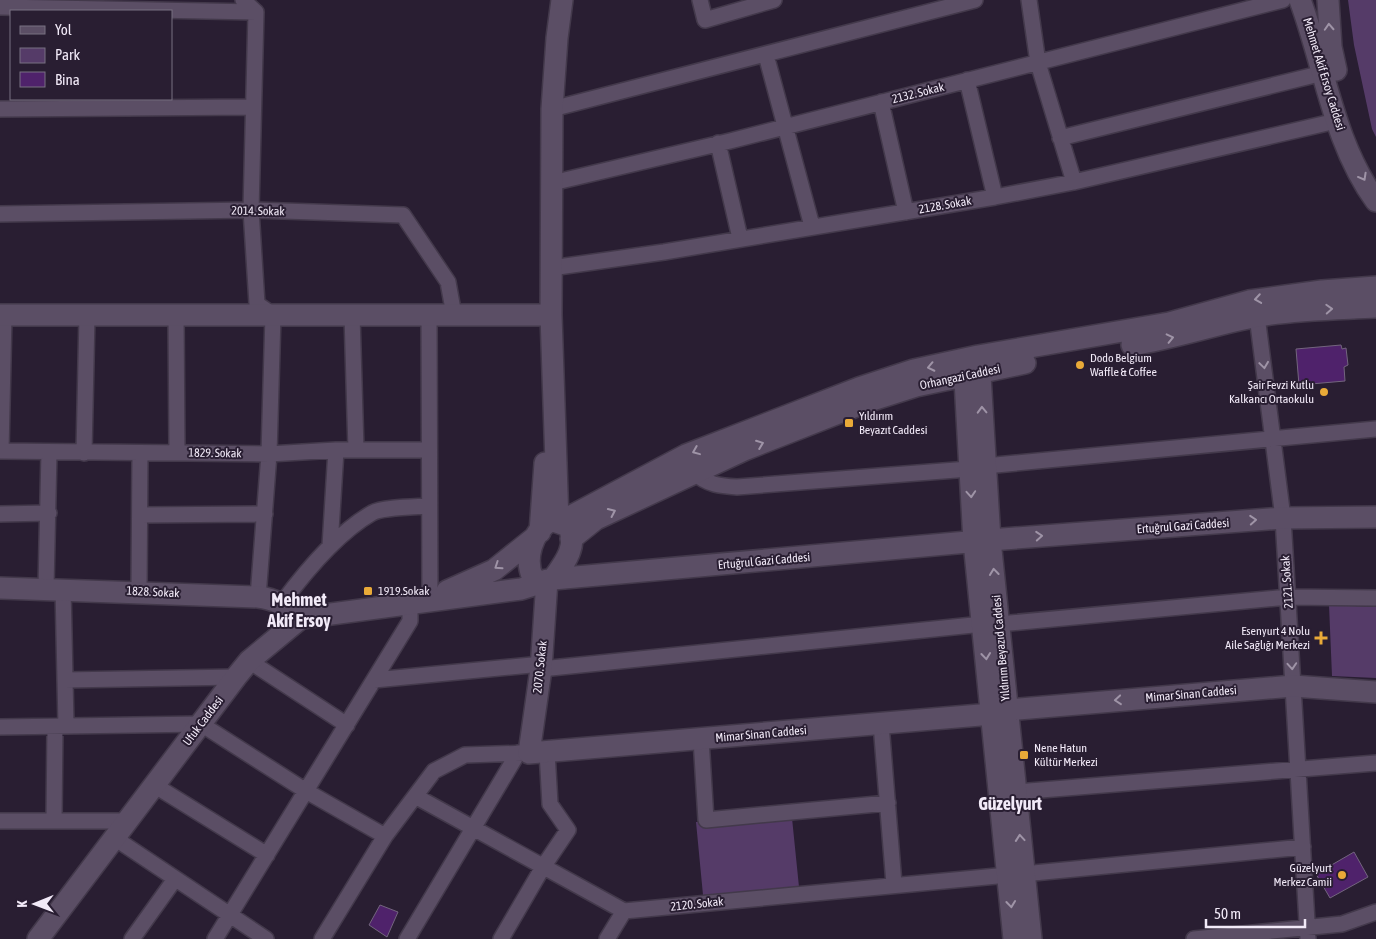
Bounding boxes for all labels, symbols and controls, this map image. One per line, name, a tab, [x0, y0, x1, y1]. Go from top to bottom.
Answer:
legend	[10, 10, 172, 100]
street label: Mehmet Akif Ersoy Caddesi	[1300, 16, 1348, 132]
text: Yol	[55, 21, 72, 38]
one-way arrow	[1324, 23, 1335, 31]
text: Park	[55, 46, 80, 63]
text: Bina	[55, 71, 80, 88]
street label: 2132. Sokak	[891, 80, 946, 106]
one-way arrow	[1356, 172, 1366, 181]
street label: 2128. Sokak	[918, 193, 973, 217]
street label: 2014. Sokak	[231, 204, 285, 218]
one-way arrow	[1254, 294, 1262, 304]
one-way arrow	[1326, 304, 1333, 314]
one-way arrow	[1165, 333, 1174, 344]
place label: Dodo Belgium Waffle & Coffee	[1090, 351, 1157, 379]
marker: Dodo Belgium Waffle & Coffee	[1074, 359, 1086, 371]
one-way arrow	[926, 361, 935, 372]
one-way arrow	[1258, 361, 1269, 369]
street label: Orhangazi Caddesi	[919, 362, 1001, 392]
place label: Şair Fevzi Kutlu Kalkancı Ortaokulu	[1229, 378, 1314, 406]
marker: Şair Fevzi Kutlu Kalkancı Ortaokulu	[1318, 386, 1330, 398]
one-way arrow	[977, 406, 988, 414]
place label: Yıldırım Beyazıt Caddesi	[859, 409, 927, 437]
marker: Yıldırım Beyazıt Caddesi	[843, 417, 855, 429]
one-way arrow	[755, 440, 763, 450]
one-way arrow	[692, 445, 700, 455]
street label: 1829. Sokak	[188, 446, 242, 460]
one-way arrow	[965, 490, 976, 498]
one-way arrow	[607, 508, 616, 518]
one-way arrow	[1249, 515, 1257, 526]
street label: Ertuğrul Gazi Caddesi	[1136, 516, 1230, 536]
one-way arrow	[1035, 531, 1043, 542]
street label: Ertuğrul Gazi Caddesi	[717, 550, 811, 572]
street label: 2121. Sokak	[1278, 554, 1296, 609]
one-way arrow	[494, 560, 503, 570]
one-way arrow	[989, 568, 1000, 576]
street label: 1828. Sokak	[126, 584, 181, 600]
place label: 1919.Sokak	[378, 584, 430, 598]
marker: 1919.Sokak	[362, 585, 374, 597]
district label: Mehmet Akif Ersoy	[266, 589, 331, 631]
street label: Yıldırım Beyazıd Caddesi	[989, 594, 1013, 702]
place label: Esenyurt 4 Nolu Aile Sağlığı Merkezi	[1225, 624, 1310, 652]
marker: Esenyurt 4 Nolu Aile Sağlığı Merkezi	[1314, 631, 1328, 645]
street label: 2070. Sokak	[530, 639, 550, 694]
one-way arrow	[980, 652, 991, 660]
one-way arrow	[1286, 662, 1297, 670]
street label: Mimar Sinan Caddesi	[1145, 683, 1237, 705]
street label: Ufuk Caddesi	[180, 694, 226, 748]
one-way arrow	[1114, 695, 1122, 706]
street label: Mimar Sinan Caddesi	[715, 723, 807, 745]
place label: Nene Hatun Kültür Merkezi	[1034, 741, 1098, 769]
marker: Nene Hatun Kültür Merkezi	[1018, 749, 1030, 761]
district label: Güzelyurt	[978, 793, 1043, 814]
one-way arrow	[1015, 834, 1026, 842]
place label: Güzelyurt Merkez Camii	[1273, 861, 1333, 889]
marker: Güzelyurt Merkez Camii	[1336, 869, 1348, 881]
north arrow	[10, 879, 60, 929]
street label: 2120. Sokak	[670, 894, 725, 914]
scale bar	[1206, 896, 1305, 928]
text: K	[14, 901, 30, 908]
one-way arrow	[1005, 901, 1016, 909]
text: 50 m	[1214, 905, 1241, 922]

